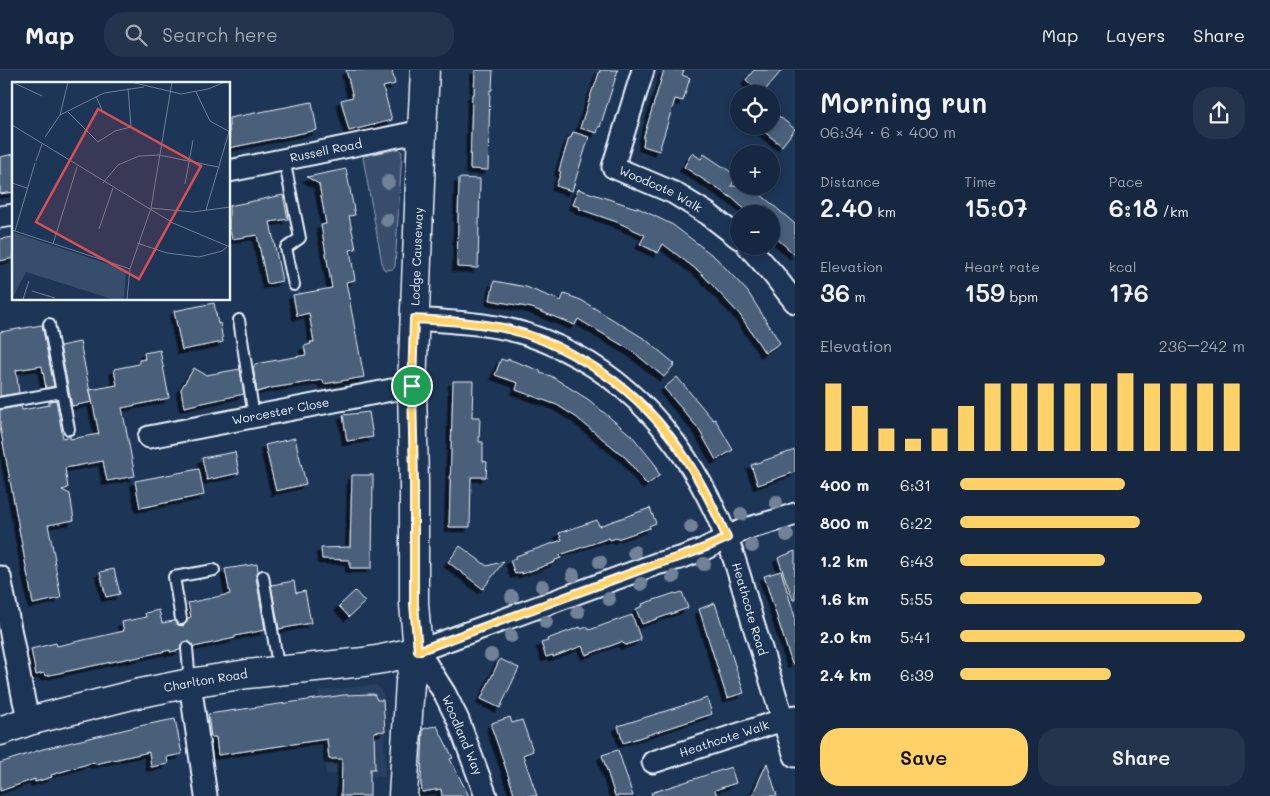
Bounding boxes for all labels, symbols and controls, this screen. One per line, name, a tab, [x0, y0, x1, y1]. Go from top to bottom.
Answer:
search box	[104, 12, 454, 57]
text: Map	[25, 19, 74, 50]
icon: search	[122, 21, 150, 49]
text: Search here	[162, 22, 278, 47]
text: Map	[1042, 23, 1078, 47]
text: Layers	[1106, 23, 1165, 47]
text: Share	[1193, 23, 1245, 47]
inset map	[12, 82, 230, 300]
text: Morning run	[820, 84, 987, 120]
map controls	[730, 85, 780, 255]
button: locate	[730, 85, 780, 135]
button: share	[1193, 87, 1245, 139]
text: 06:34 · 6 × 400 m	[820, 121, 956, 142]
street label: Russell Road	[288, 135, 364, 165]
button: +	[730, 145, 780, 195]
street label: Woodcote Walk	[617, 162, 705, 215]
text: Distance	[820, 172, 880, 191]
text: Time	[964, 172, 996, 191]
text: Pace	[1109, 172, 1143, 191]
text: 2.40	[820, 191, 873, 223]
text: 15:07	[964, 191, 1028, 223]
text: 6:18	[1109, 191, 1158, 223]
text: km	[873, 202, 896, 221]
text: /km	[1158, 202, 1189, 221]
button: −	[730, 205, 780, 255]
street label: Lodge Causeway	[406, 207, 426, 306]
text: Elevation	[820, 257, 883, 276]
text: Heart rate	[964, 257, 1040, 276]
text: kcal	[1109, 257, 1137, 276]
text: 36	[820, 276, 850, 308]
text: 159	[964, 276, 1005, 308]
text: 176	[1109, 276, 1149, 308]
text: m	[850, 287, 866, 306]
text: bpm	[1005, 287, 1038, 306]
text: Elevation	[820, 335, 892, 356]
text: 236–242 m	[1159, 335, 1245, 356]
pin	[391, 365, 433, 407]
icon: arrive	[398, 372, 426, 400]
street label: Worcester Close	[230, 393, 330, 428]
text: 400 m	[820, 474, 869, 495]
text: 6:31	[900, 474, 931, 495]
text: 800 m	[820, 512, 869, 533]
text: 6:22	[900, 512, 932, 533]
text: 1.2 km	[820, 550, 868, 571]
text: 6:43	[900, 550, 933, 571]
street label: Heathcote Road	[729, 560, 772, 658]
text: 1.6 km	[820, 588, 869, 609]
text: 5:55	[900, 588, 933, 609]
text: 2.0 km	[820, 626, 871, 647]
text: 5:41	[900, 626, 931, 647]
text: 2.4 km	[820, 664, 871, 685]
text: 6:39	[900, 664, 933, 685]
street label: Charlton Road	[162, 665, 249, 695]
street label: Woodland Way	[439, 692, 487, 777]
street label: Heathcote Walk	[677, 716, 771, 760]
button: Save	[820, 728, 1028, 786]
button: Share	[1038, 728, 1245, 786]

